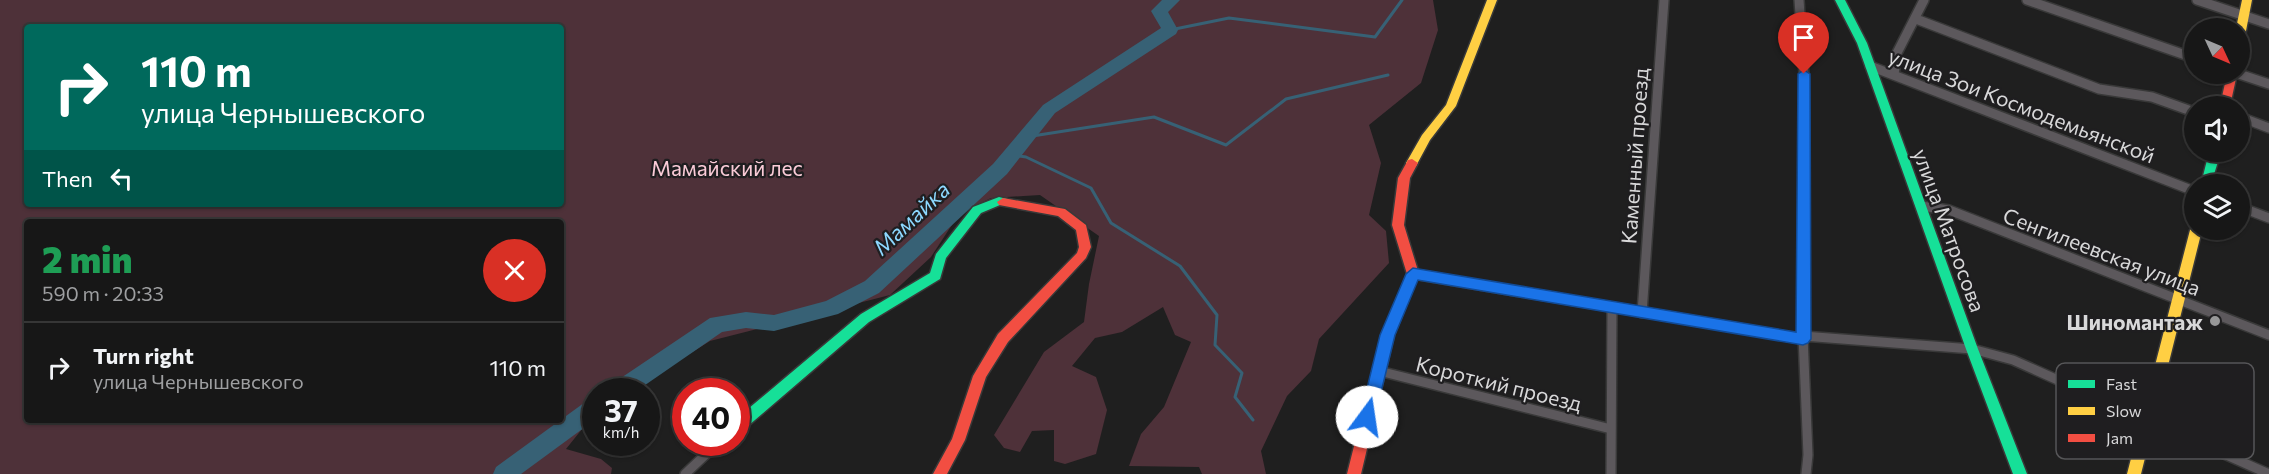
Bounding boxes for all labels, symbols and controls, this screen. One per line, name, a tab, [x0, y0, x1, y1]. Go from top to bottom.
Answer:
pin	[1778, 12, 1829, 74]
north arrow	[2184, 18, 2250, 84]
map controls	[2184, 18, 2250, 240]
icon: arrive	[1787, 21, 1820, 54]
street label: улица Зои Космодемьянской	[1885, 43, 2159, 167]
text: 110 m	[141, 44, 252, 96]
icon: right	[42, 48, 120, 126]
street label: Каменный проезд	[1615, 67, 1653, 245]
text: улица Чернышевского	[141, 96, 425, 129]
button: sound	[2184, 96, 2250, 162]
street label: улица Матросова	[1909, 145, 1991, 315]
park label: Мамайский лес	[651, 155, 803, 180]
icon: left	[105, 162, 138, 195]
text: Then	[42, 165, 93, 192]
button: layers	[2184, 174, 2250, 240]
water label: Мамайка	[867, 176, 955, 260]
street label: Сенгилеевская улица	[2000, 202, 2204, 300]
text: 2 min	[42, 236, 132, 280]
button: close	[483, 239, 546, 302]
text: 590 m · 20:33	[42, 281, 164, 305]
place label: Шиномантаж	[2066, 309, 2203, 334]
marker: Шиномантаж	[2208, 314, 2222, 328]
text: Turn right	[93, 342, 194, 369]
street label: Короткий проезд	[1413, 350, 1585, 416]
icon: right	[42, 351, 75, 384]
text: 110 m	[489, 354, 546, 381]
legend	[2056, 363, 2254, 459]
text: улица Чернышевского	[93, 369, 304, 393]
text: Fast	[2106, 374, 2137, 393]
speed limit sign: 40	[672, 378, 750, 456]
position arrow	[1335, 385, 1399, 449]
text: 37	[604, 391, 638, 428]
text: Slow	[2106, 401, 2142, 420]
text: km/h	[603, 423, 639, 441]
text: Jam	[2106, 428, 2133, 447]

